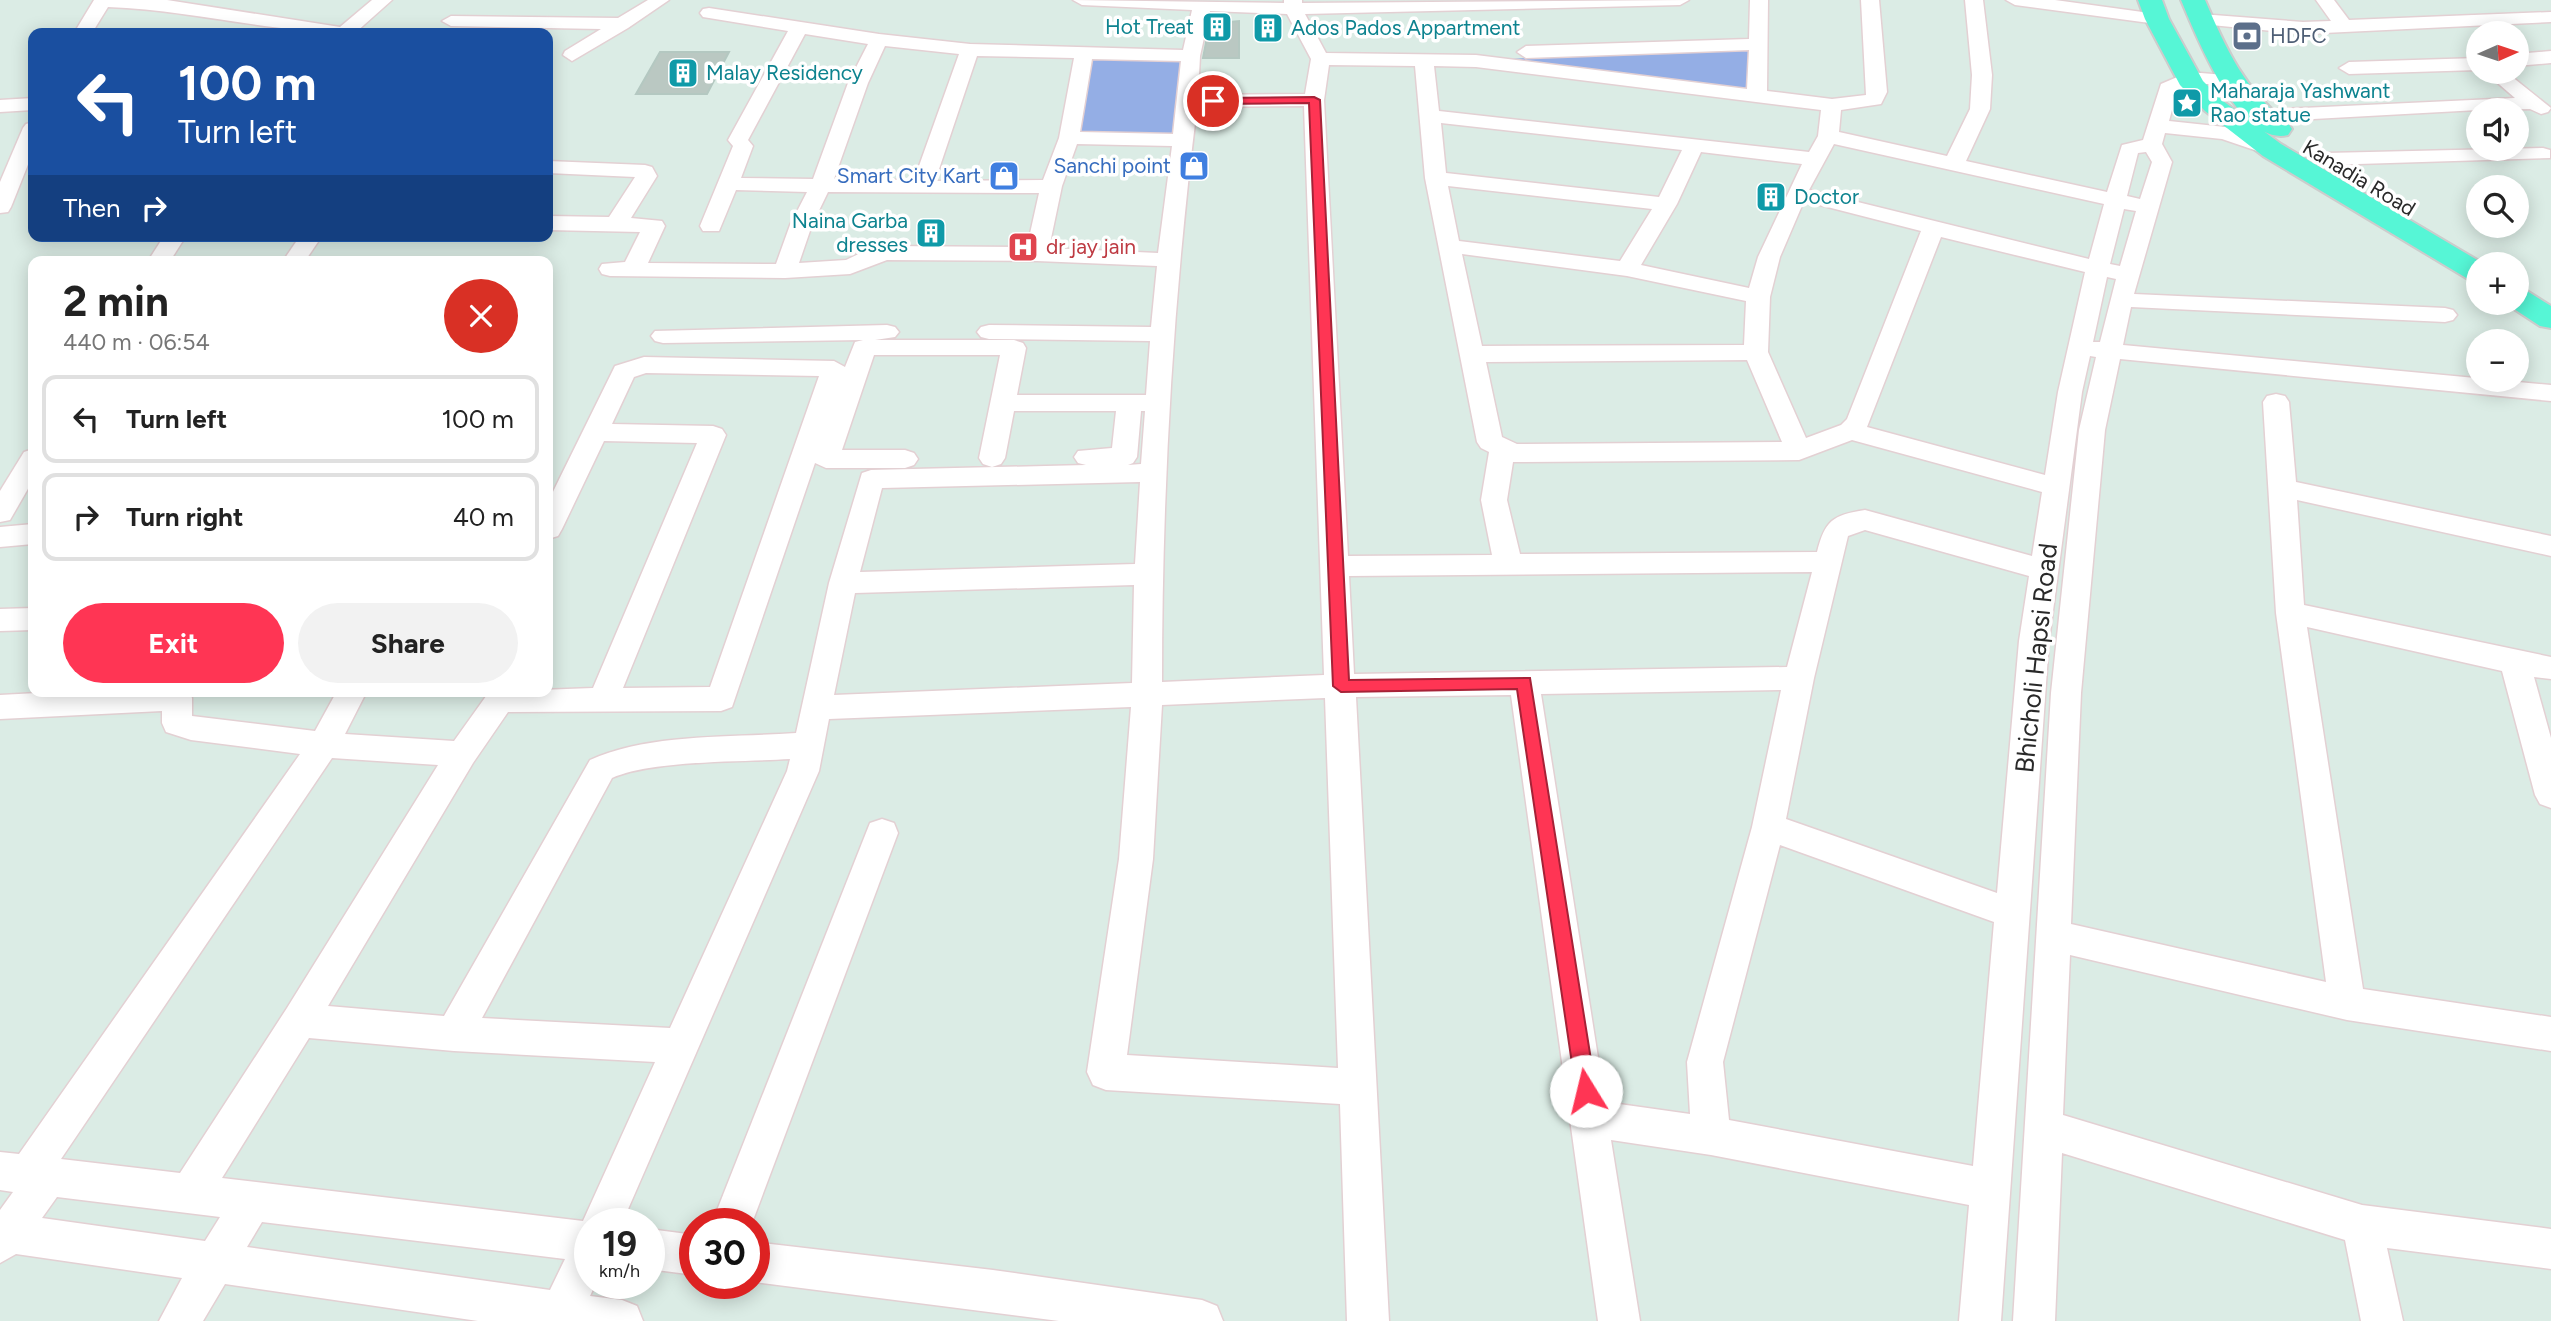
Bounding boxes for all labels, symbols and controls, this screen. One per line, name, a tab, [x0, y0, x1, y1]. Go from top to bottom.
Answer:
building icon: Hot Treat	[1200, 10, 1234, 44]
building icon: Ados Pados Appartment	[1251, 11, 1285, 45]
place label: Hot Treat	[1105, 14, 1194, 39]
place label: Ados Pados Appartment	[1291, 15, 1520, 40]
bank icon: HDFC	[2230, 19, 2264, 53]
north arrow	[2466, 21, 2529, 84]
map controls	[2466, 21, 2529, 392]
place label: HDFC	[2270, 23, 2327, 48]
text: 100 m	[178, 53, 317, 112]
icon: left	[63, 56, 154, 147]
building icon: Malay Residency	[666, 56, 700, 90]
place label: Malay Residency	[706, 60, 863, 85]
pin	[1183, 71, 1243, 131]
place label: Maharaja Yashwant Rao statue	[2210, 78, 2390, 127]
icon: arrive	[1194, 82, 1232, 120]
place icon: Maharaja Yashwant Rao statue	[2170, 86, 2204, 120]
button: sound	[2466, 98, 2529, 161]
text: Turn left	[178, 113, 297, 151]
street label: Kanadia Road	[2298, 134, 2420, 221]
shop icon: Sanchi point	[1177, 149, 1211, 183]
place label: Sanchi point	[1053, 153, 1171, 178]
shop icon: Smart City Kart	[987, 159, 1021, 193]
place label: Smart City Kart	[837, 163, 981, 188]
button: search	[2466, 175, 2529, 238]
building icon: Doctor	[1754, 180, 1788, 214]
place label: Doctor	[1794, 184, 1859, 209]
icon: right	[135, 189, 173, 227]
text: Then	[63, 192, 121, 224]
place label: Naina Garba dresses	[792, 208, 908, 257]
building icon: Naina Garba dresses	[914, 216, 948, 250]
hospital icon: dr jay jain	[1006, 230, 1040, 264]
place label: dr jay jain	[1046, 234, 1136, 259]
button: +	[2466, 252, 2529, 315]
text: 2 min	[63, 276, 169, 327]
button: close	[444, 279, 518, 353]
text: 440 m · 06:54	[63, 328, 210, 356]
button: −	[2466, 329, 2529, 392]
icon: left	[67, 400, 105, 438]
text: Turn left	[126, 403, 227, 435]
text: 100 m	[441, 403, 514, 435]
icon: right	[67, 498, 105, 536]
text: Turn right	[126, 501, 243, 533]
text: 40 m	[453, 501, 514, 533]
street label: Bhicholi Hapsi Road	[2008, 542, 2064, 774]
button: Exit	[63, 603, 284, 683]
button: Share	[298, 603, 518, 683]
position arrow	[1549, 1054, 1623, 1128]
speed limit sign: 30	[679, 1208, 770, 1299]
text: 19	[602, 1223, 637, 1265]
text: km/h	[599, 1260, 640, 1282]

